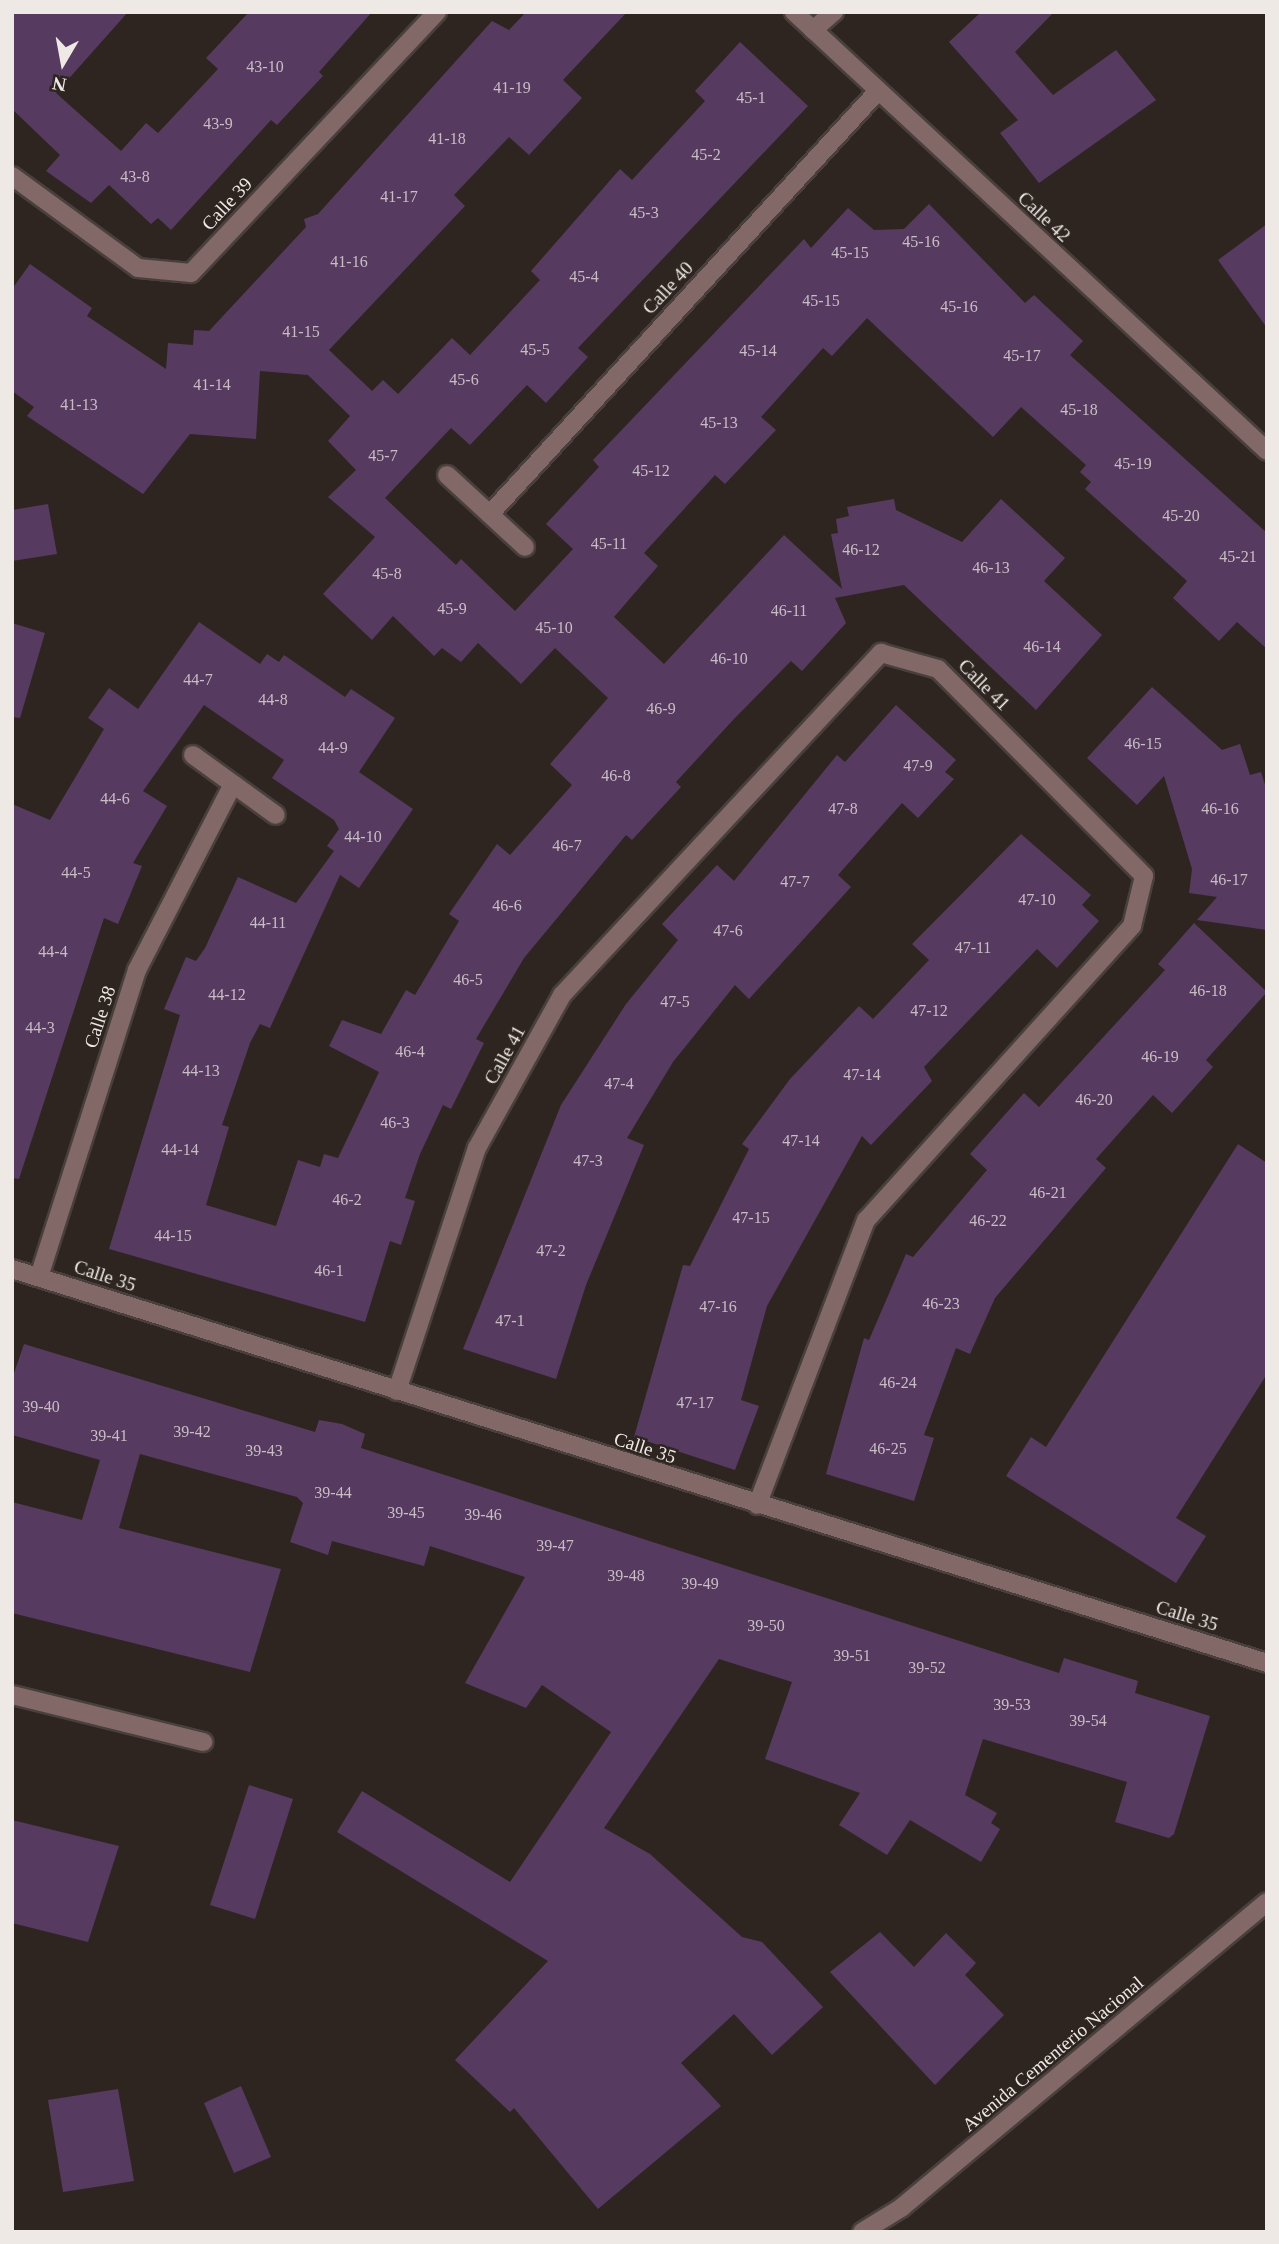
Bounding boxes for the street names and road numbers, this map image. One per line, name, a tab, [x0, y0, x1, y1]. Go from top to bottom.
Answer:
street label: Calle 39	[197, 173, 257, 235]
street label: Calle 42	[1013, 187, 1075, 247]
street label: Calle 40	[638, 257, 698, 319]
street label: Calle 41	[953, 654, 1015, 716]
street label: Calle 38	[79, 983, 121, 1051]
street label: Calle 41	[480, 1022, 530, 1088]
street label: Calle 35	[71, 1255, 139, 1297]
street label: Calle 35	[611, 1427, 679, 1469]
street label: Calle 35	[1153, 1596, 1221, 1636]
street label: Avenida Cementerio Nacional	[958, 1971, 1148, 2137]

